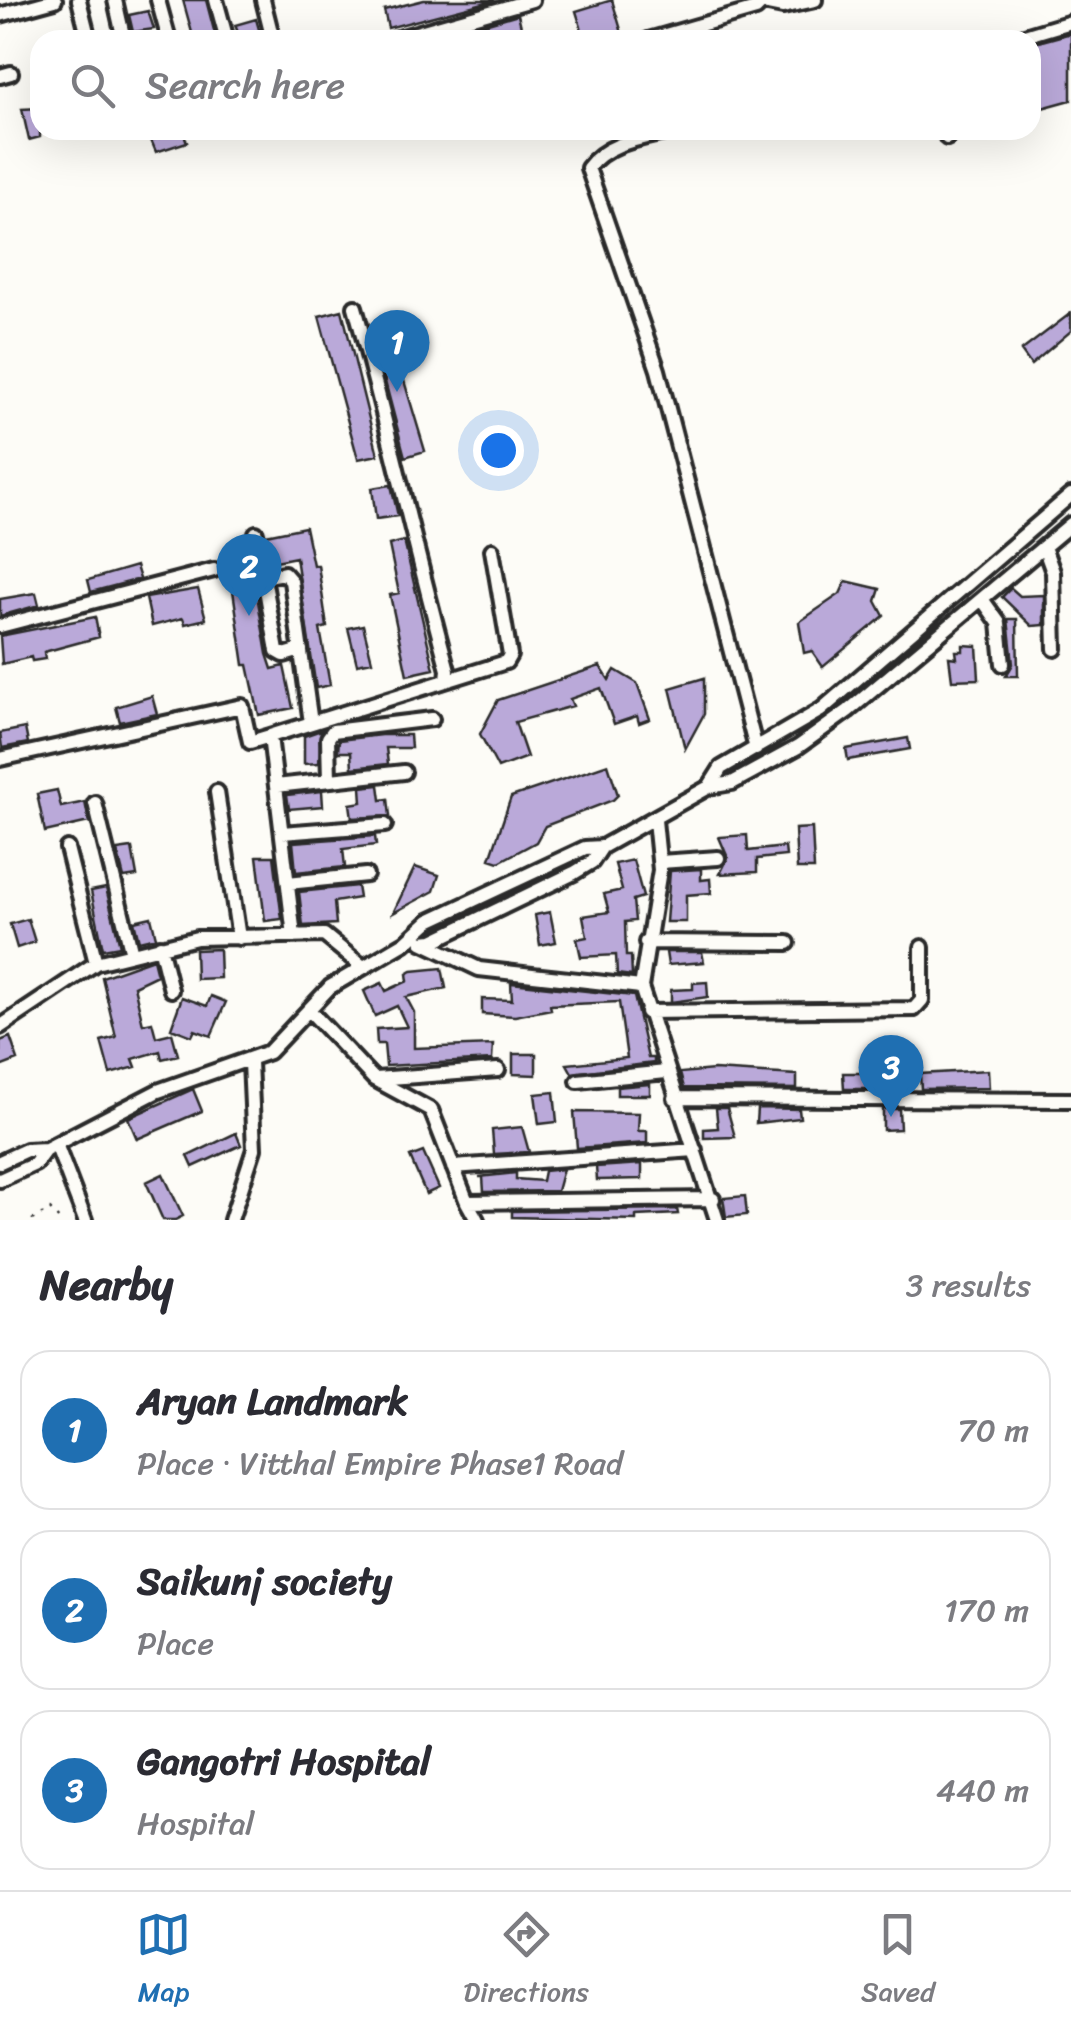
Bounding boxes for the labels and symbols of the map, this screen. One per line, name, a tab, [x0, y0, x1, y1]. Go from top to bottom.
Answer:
pin: 1	[364, 310, 430, 392]
your location	[473, 425, 524, 476]
pin: 2	[216, 534, 282, 616]
pin: 3	[858, 1034, 924, 1117]

